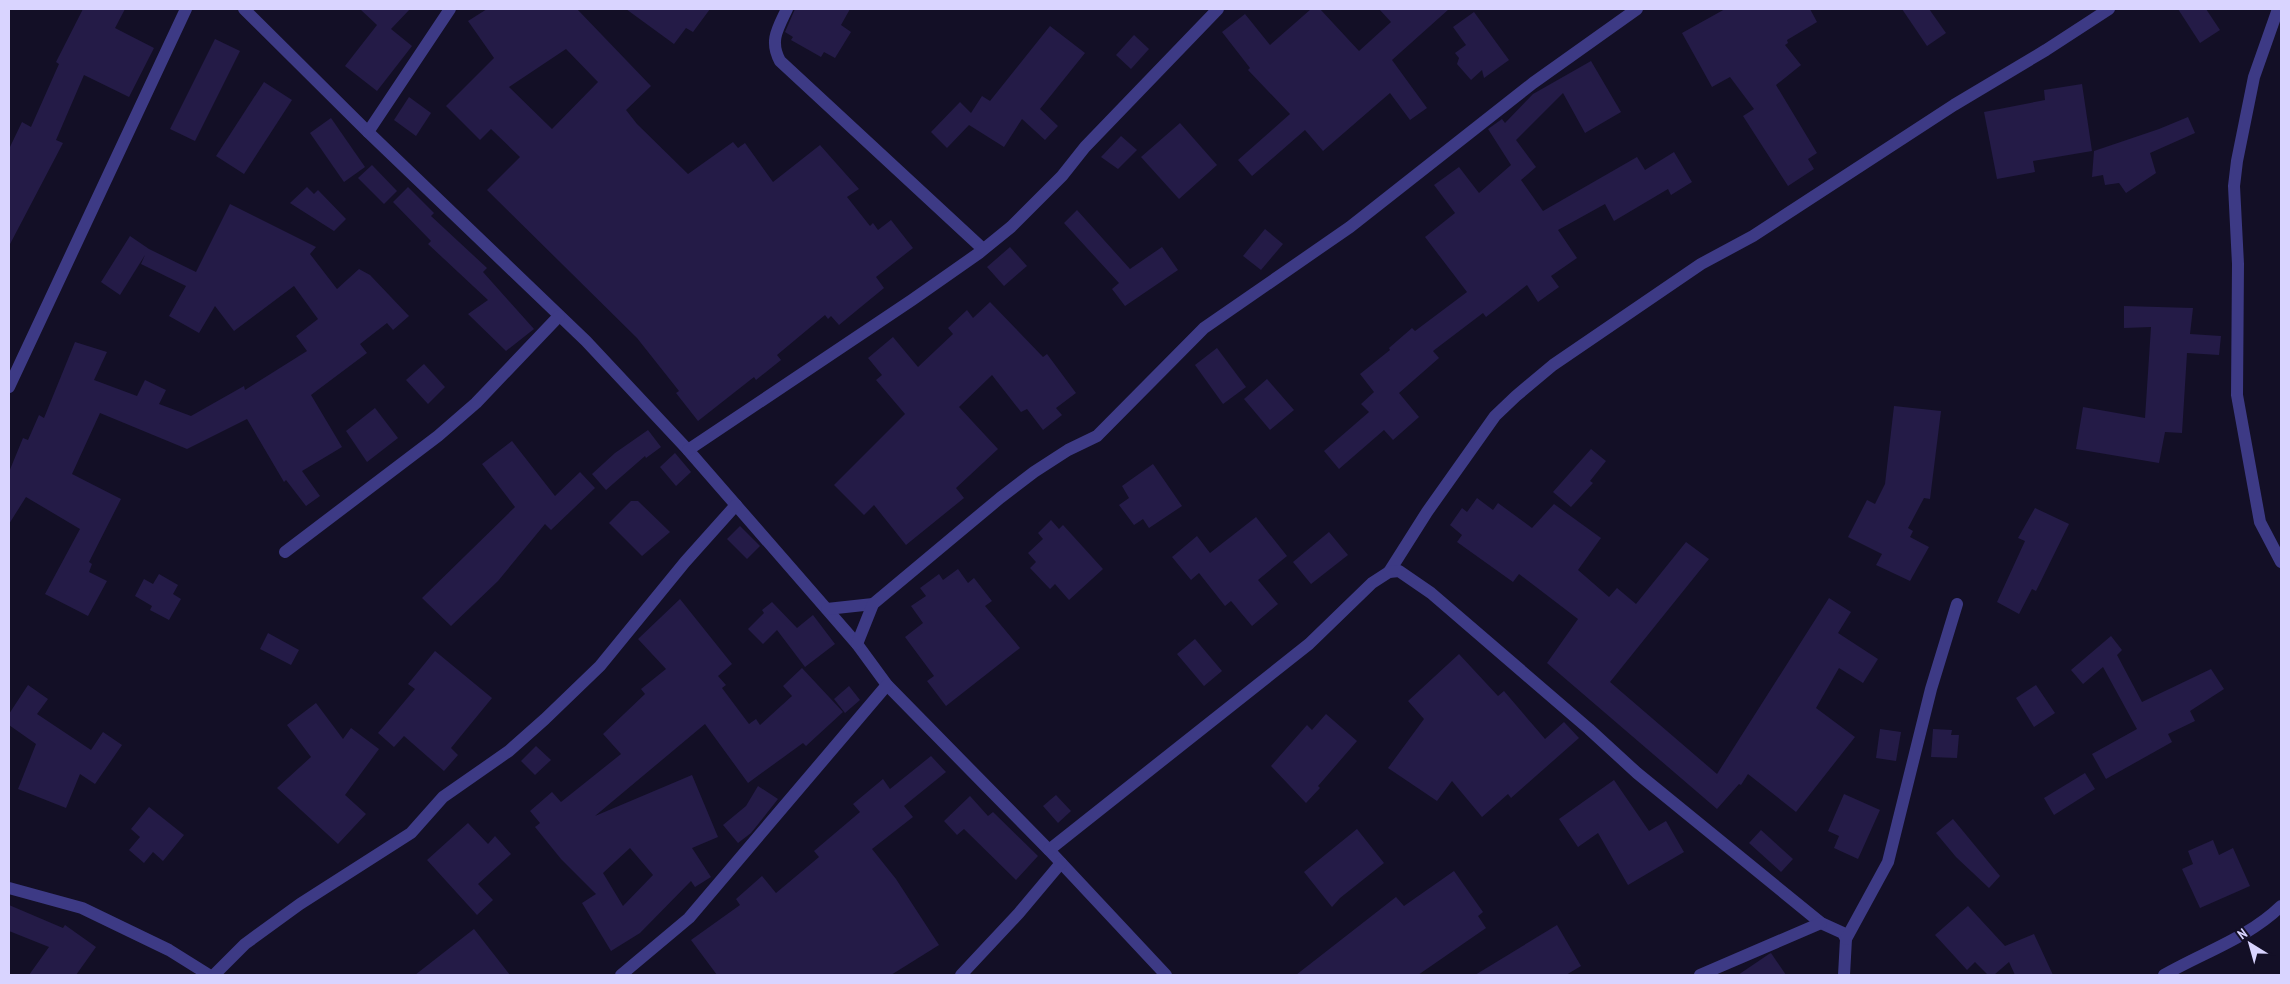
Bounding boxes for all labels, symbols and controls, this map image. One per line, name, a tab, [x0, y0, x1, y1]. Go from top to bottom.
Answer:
north arrow	[2225, 919, 2275, 969]
text: N	[2234, 924, 2251, 943]

